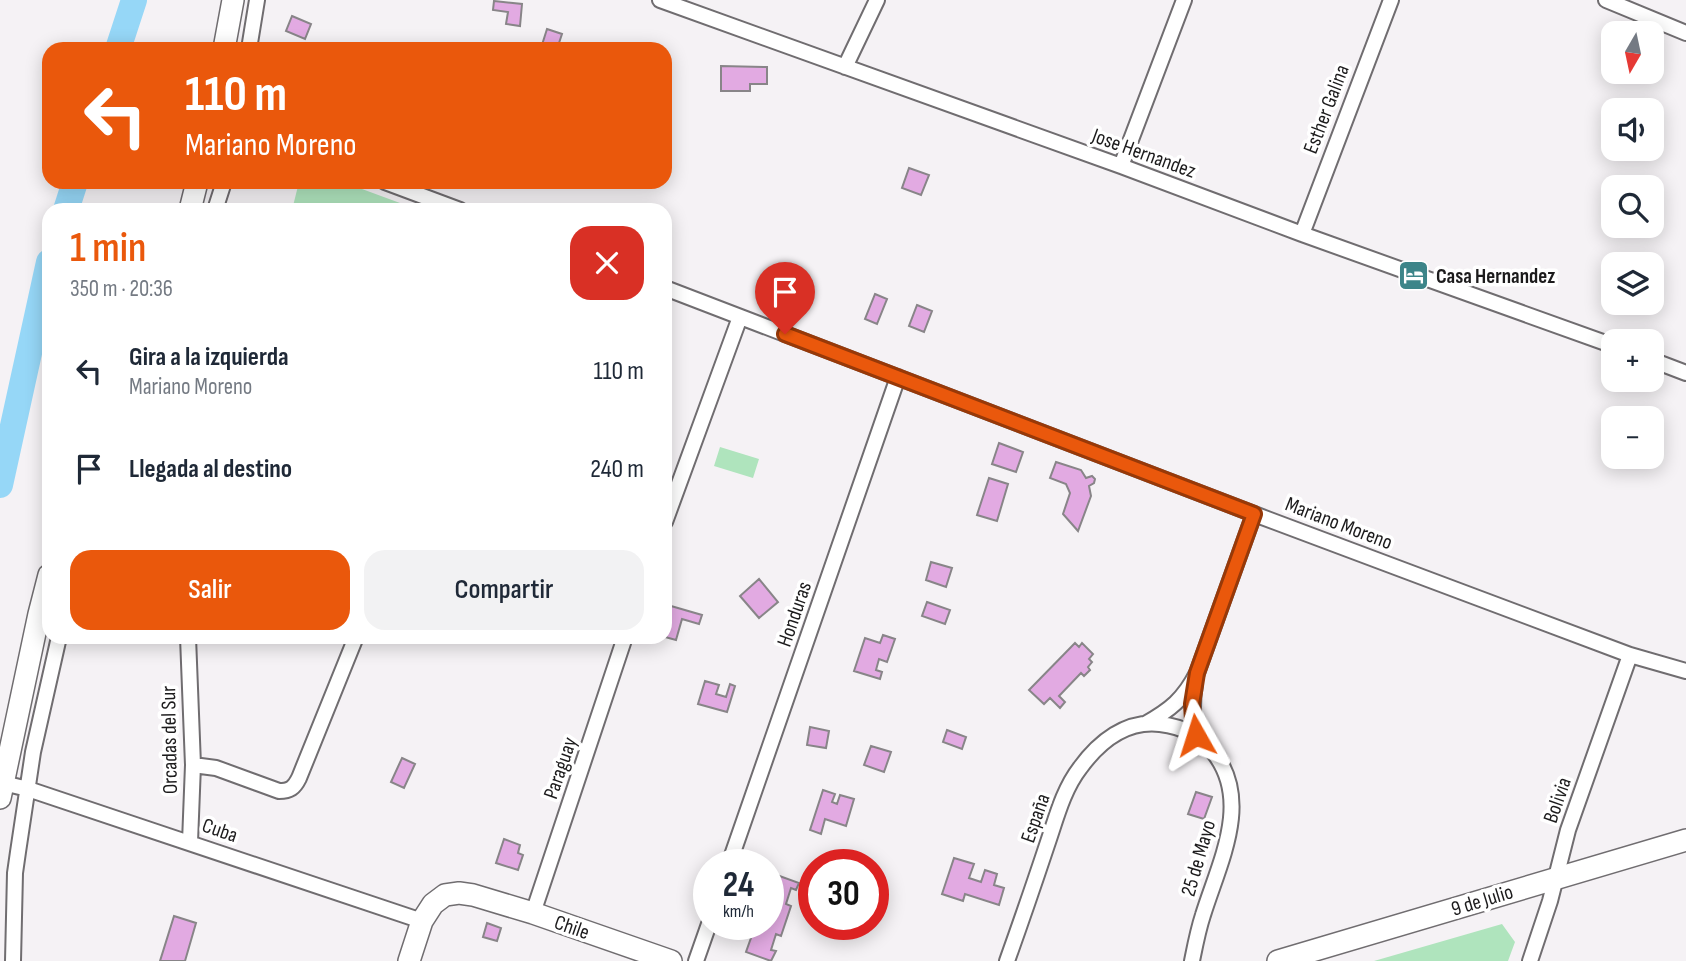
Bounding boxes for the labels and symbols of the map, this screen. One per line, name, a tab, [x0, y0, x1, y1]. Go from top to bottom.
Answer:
north arrow	[1601, 21, 1664, 84]
street label: Esther Galina	[1298, 61, 1355, 157]
street label: Jose Hernandez	[1088, 123, 1199, 184]
hotel icon: Casa Hernandez	[1396, 259, 1430, 293]
pin	[755, 262, 815, 334]
place label: Casa Hernandez	[1436, 264, 1555, 289]
street label: Mariano Moreno	[1282, 492, 1396, 555]
street label: Honduras	[772, 578, 817, 650]
street label: Orcadas del Sur	[156, 686, 183, 794]
position arrow	[1159, 698, 1233, 772]
street label: Paraguay	[538, 734, 583, 802]
street label: Bolivia	[1538, 774, 1577, 826]
street label: España	[1016, 790, 1055, 846]
street label: Cuba	[199, 813, 241, 848]
street label: 25 de Mayo	[1176, 817, 1221, 899]
speed limit sign: 30	[798, 849, 889, 940]
street label: 9 de Julio	[1448, 879, 1516, 922]
street label: Chile	[551, 910, 593, 945]

